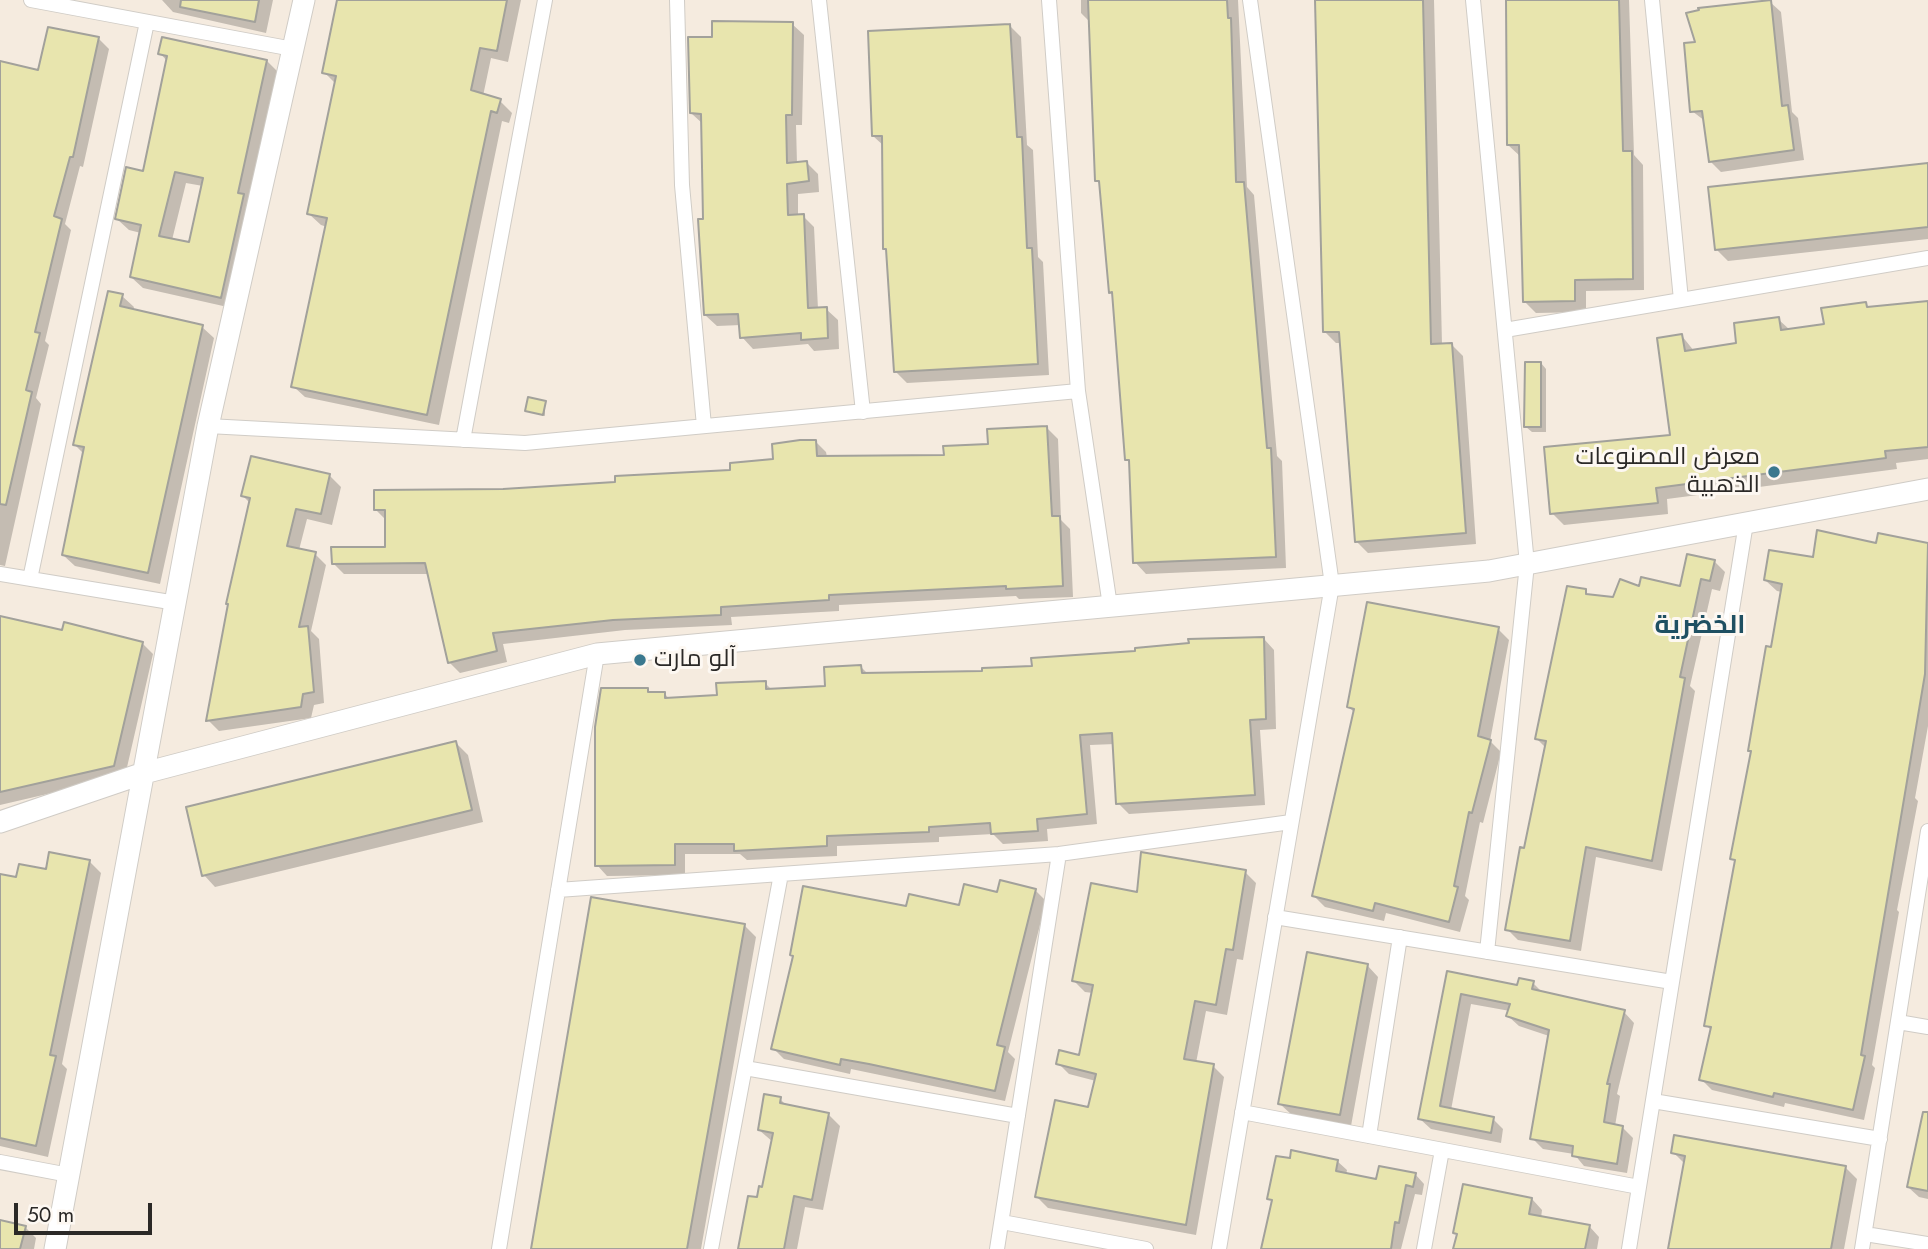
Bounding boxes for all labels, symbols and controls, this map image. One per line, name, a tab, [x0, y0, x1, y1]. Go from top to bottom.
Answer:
place label: معرض المصنوعات الذهبية	[1575, 444, 1760, 500]
marker: معرض المصنوعات الذهبية	[1766, 464, 1782, 480]
district label: الخضرية	[1655, 611, 1745, 643]
place label: آلو مارت	[654, 646, 736, 674]
marker: آلو مارت	[632, 652, 648, 668]
scale bar	[18, 1190, 156, 1234]
text: 50 m	[27, 1200, 74, 1230]

